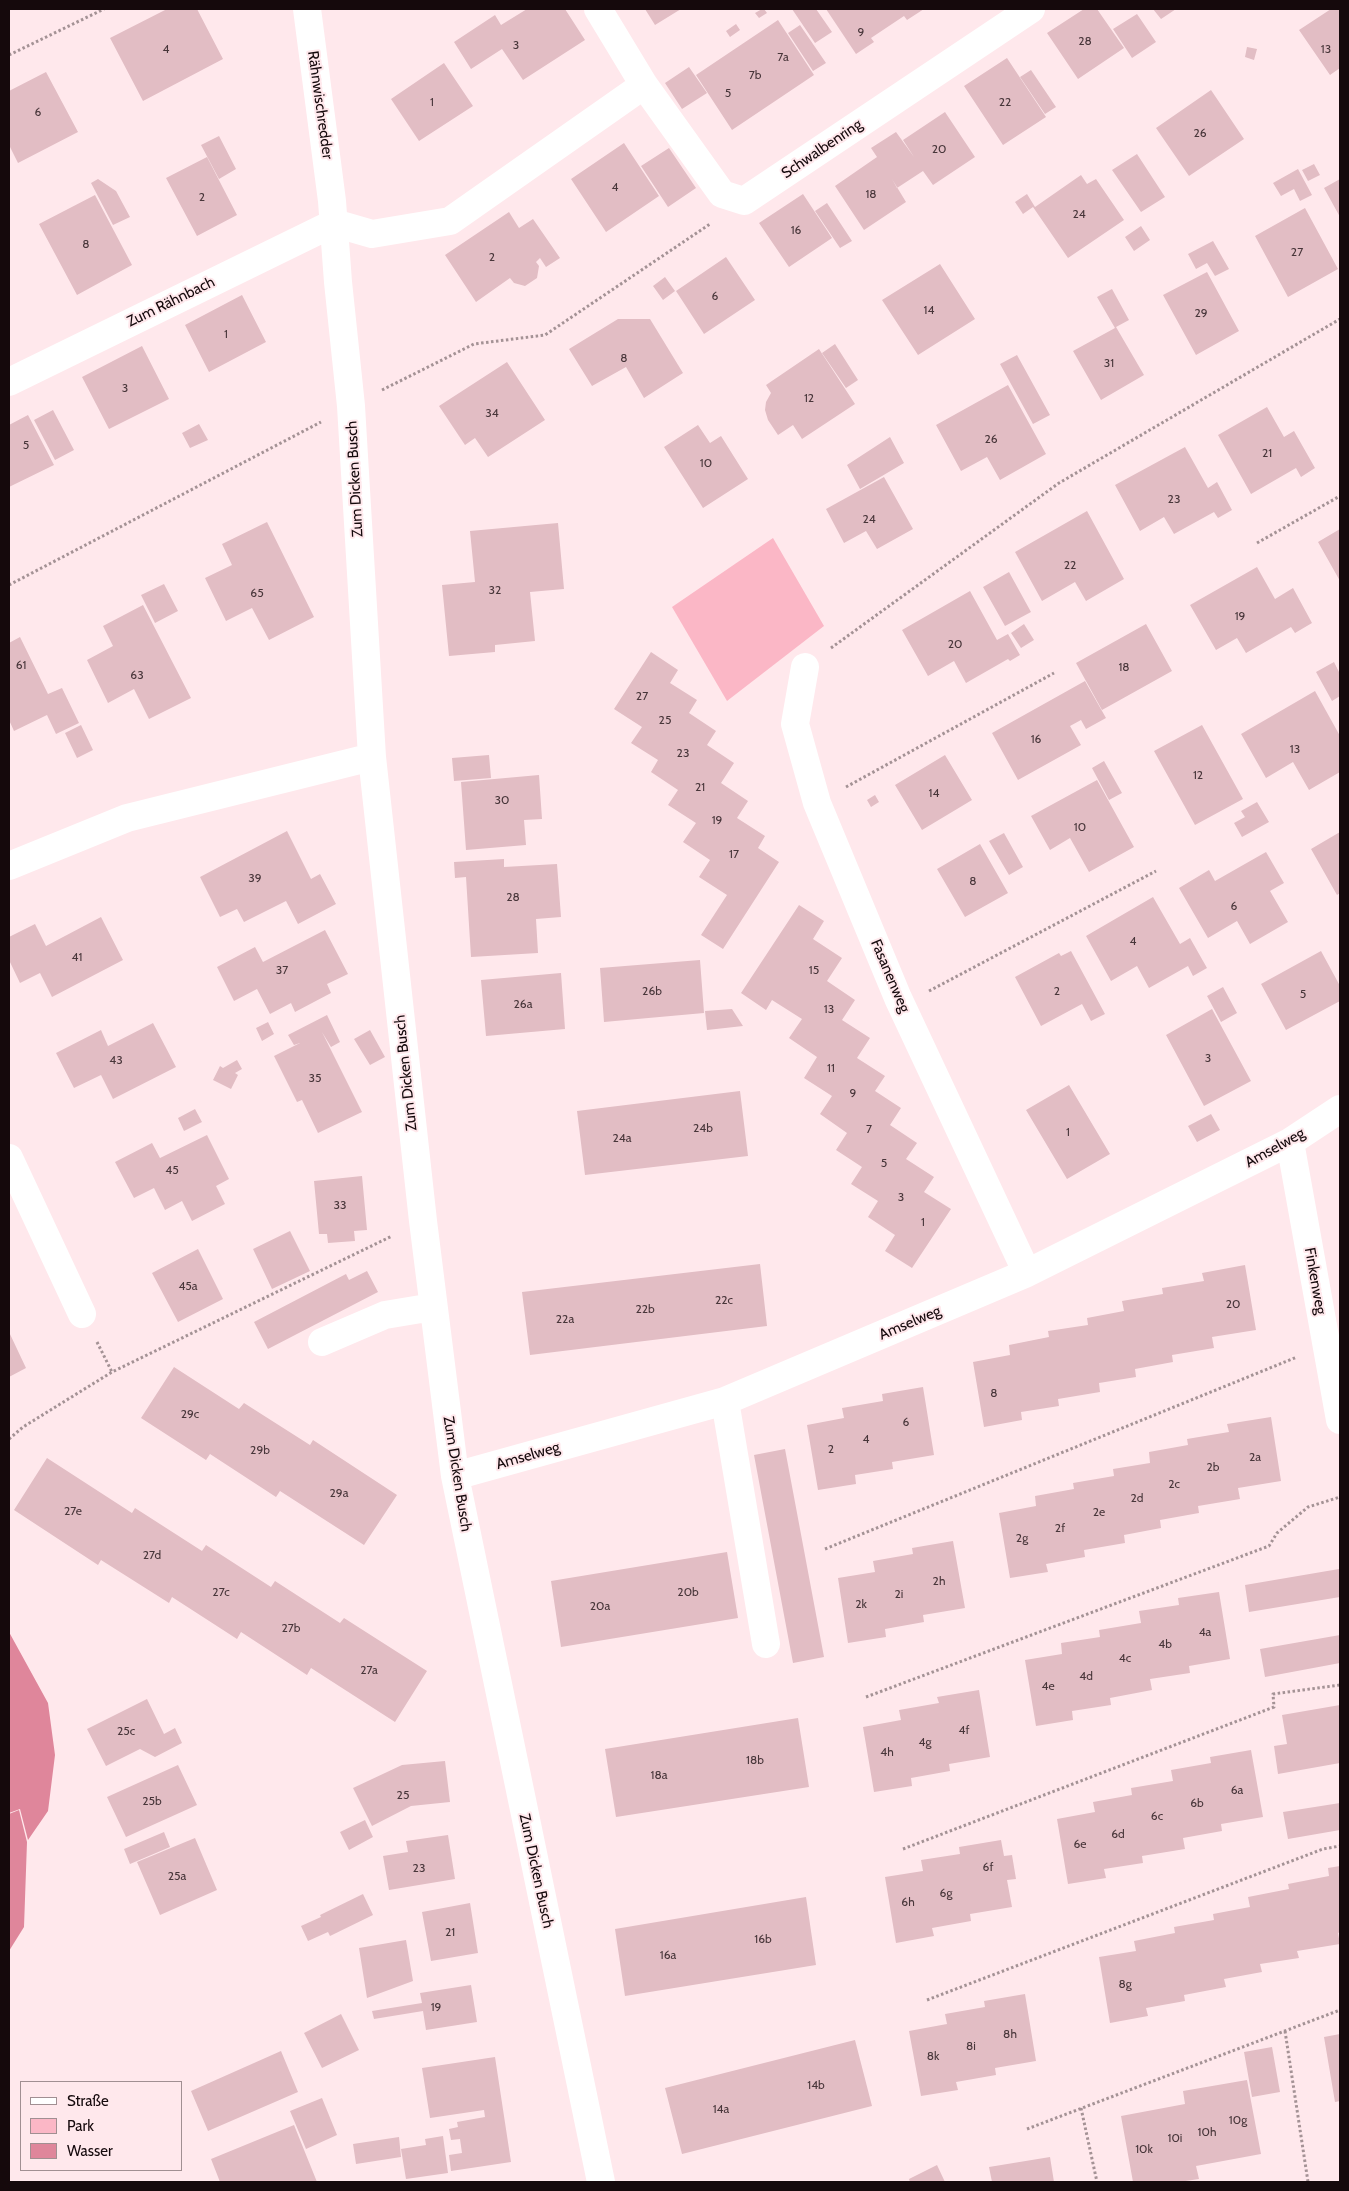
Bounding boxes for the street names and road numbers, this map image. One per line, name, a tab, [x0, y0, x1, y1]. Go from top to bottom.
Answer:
street label: Rähnwischredder	[303, 50, 337, 160]
street label: Schwalbenring	[778, 115, 866, 183]
street label: Zum Rähnbach	[124, 273, 218, 331]
street label: Zum Dicken Busch	[343, 420, 367, 538]
street label: Fasanenweg	[867, 937, 913, 1015]
street label: Zum Dicken Busch	[391, 1014, 421, 1132]
street label: Amselweg	[1242, 1124, 1308, 1172]
street label: Finkenweg	[1300, 1246, 1330, 1316]
street label: Amselweg	[876, 1302, 944, 1344]
street label: Zum Dicken Busch	[439, 1415, 475, 1533]
street label: Amselweg	[494, 1438, 562, 1474]
street label: Zum Dicken Busch	[515, 1812, 557, 1930]

